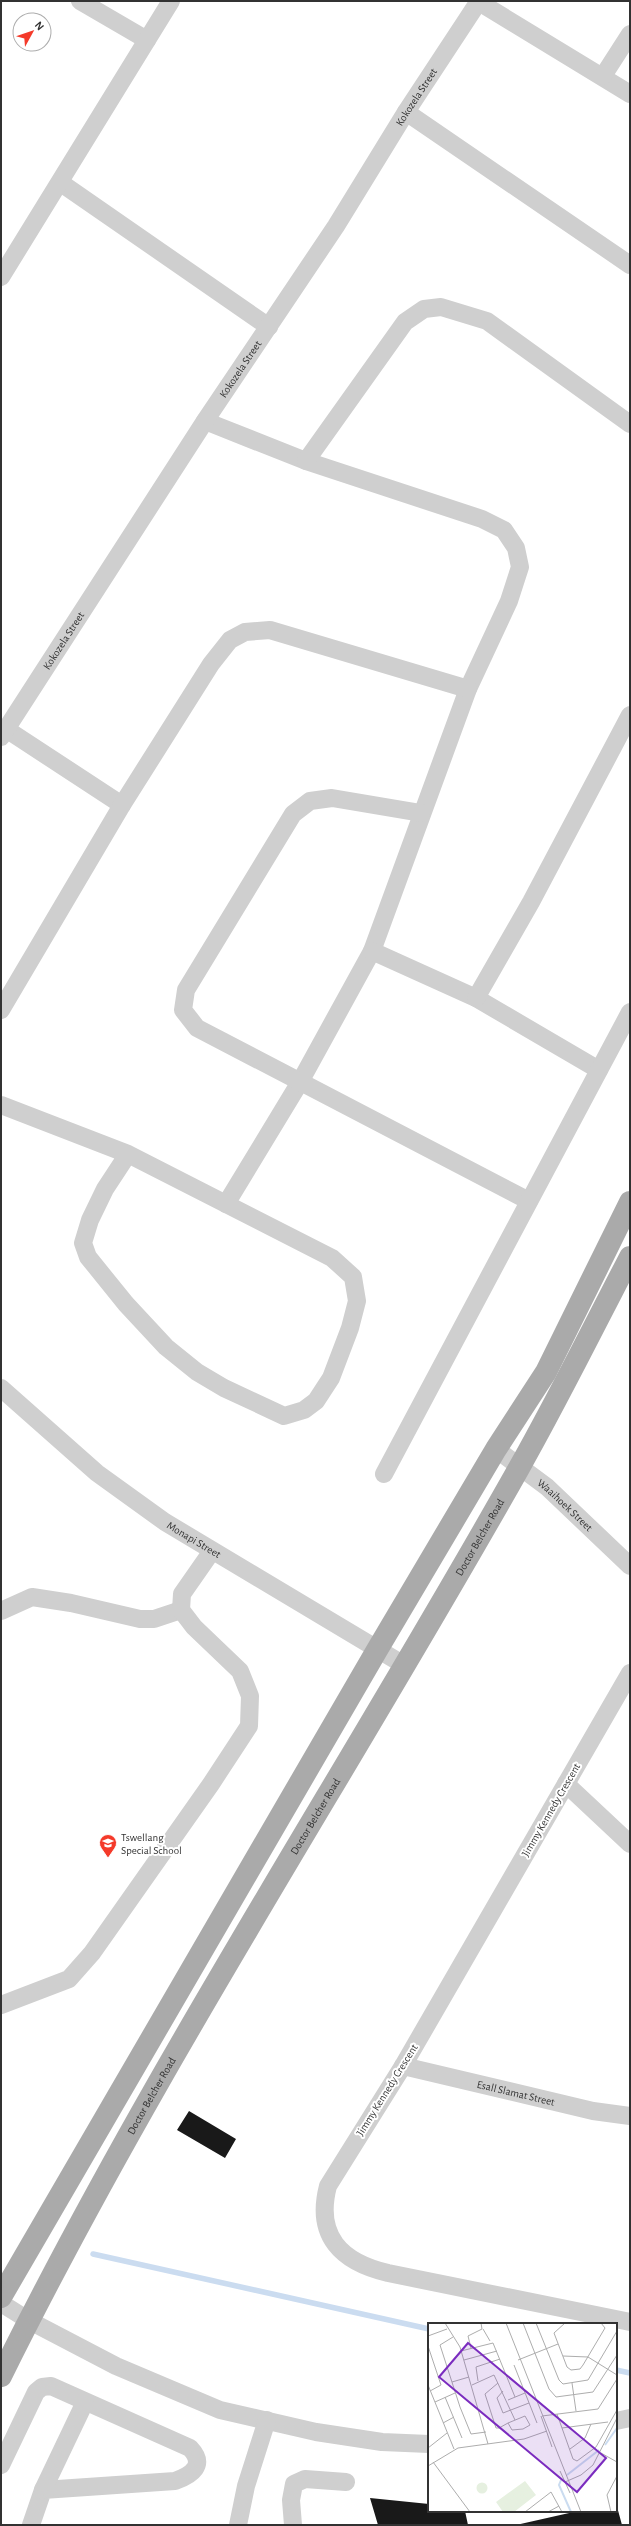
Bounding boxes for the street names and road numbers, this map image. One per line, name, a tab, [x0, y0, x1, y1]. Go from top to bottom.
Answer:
street label: Kokozela Street	[393, 66, 439, 128]
street label: Kokozela Street	[217, 338, 263, 399]
street label: Kokozela Street	[41, 609, 86, 671]
street label: Waaihoek Street	[536, 1477, 595, 1533]
street label: Doctor Belcher Road	[453, 1497, 506, 1577]
street label: Monapi Street	[165, 1519, 223, 1560]
street label: Jimmy Kennedy Crescent	[520, 1761, 582, 1859]
street label: Doctor Belcher Road	[288, 1776, 342, 1856]
street label: Jimmy Kennedy Crescent	[354, 2042, 420, 2138]
street label: Doctor Belcher Road	[125, 2055, 177, 2136]
street label: Esall Slamat Street	[476, 2078, 556, 2107]

